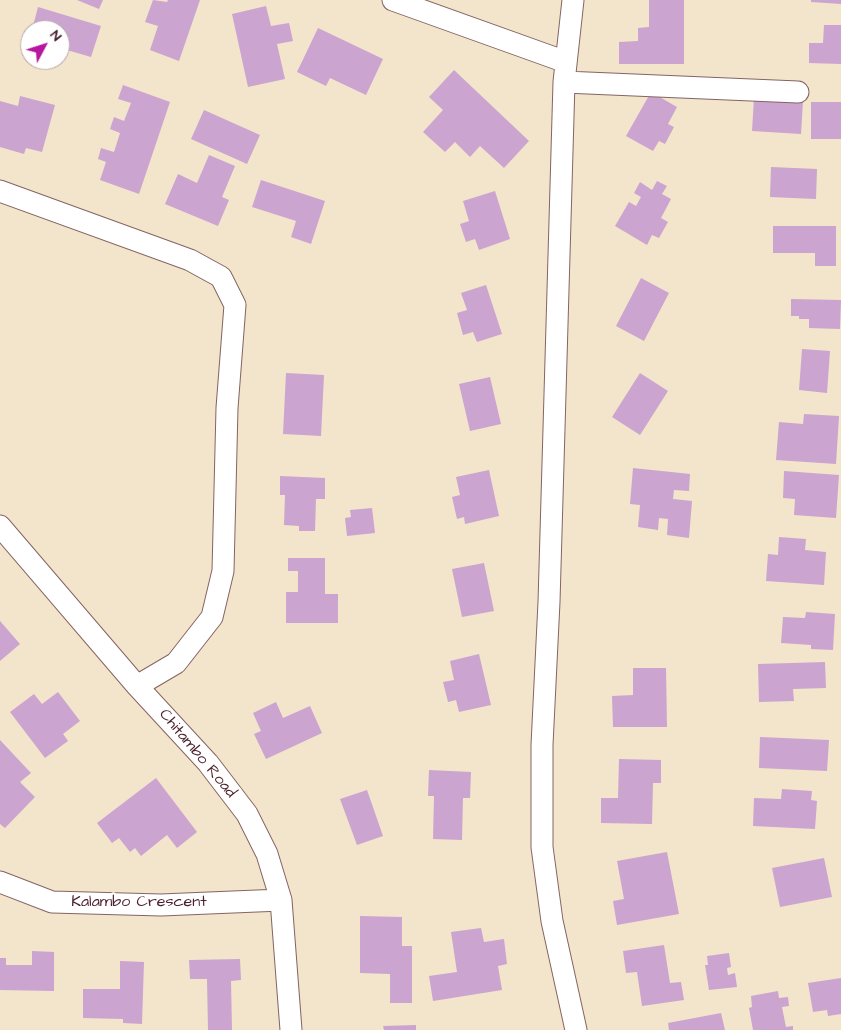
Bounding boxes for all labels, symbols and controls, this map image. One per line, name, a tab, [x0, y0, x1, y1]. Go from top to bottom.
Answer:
north arrow	[20, 20, 70, 70]
text: N	[45, 26, 66, 46]
street label: Chitambo Road	[154, 706, 240, 802]
street label: Kalambo Crescent	[71, 893, 207, 913]

